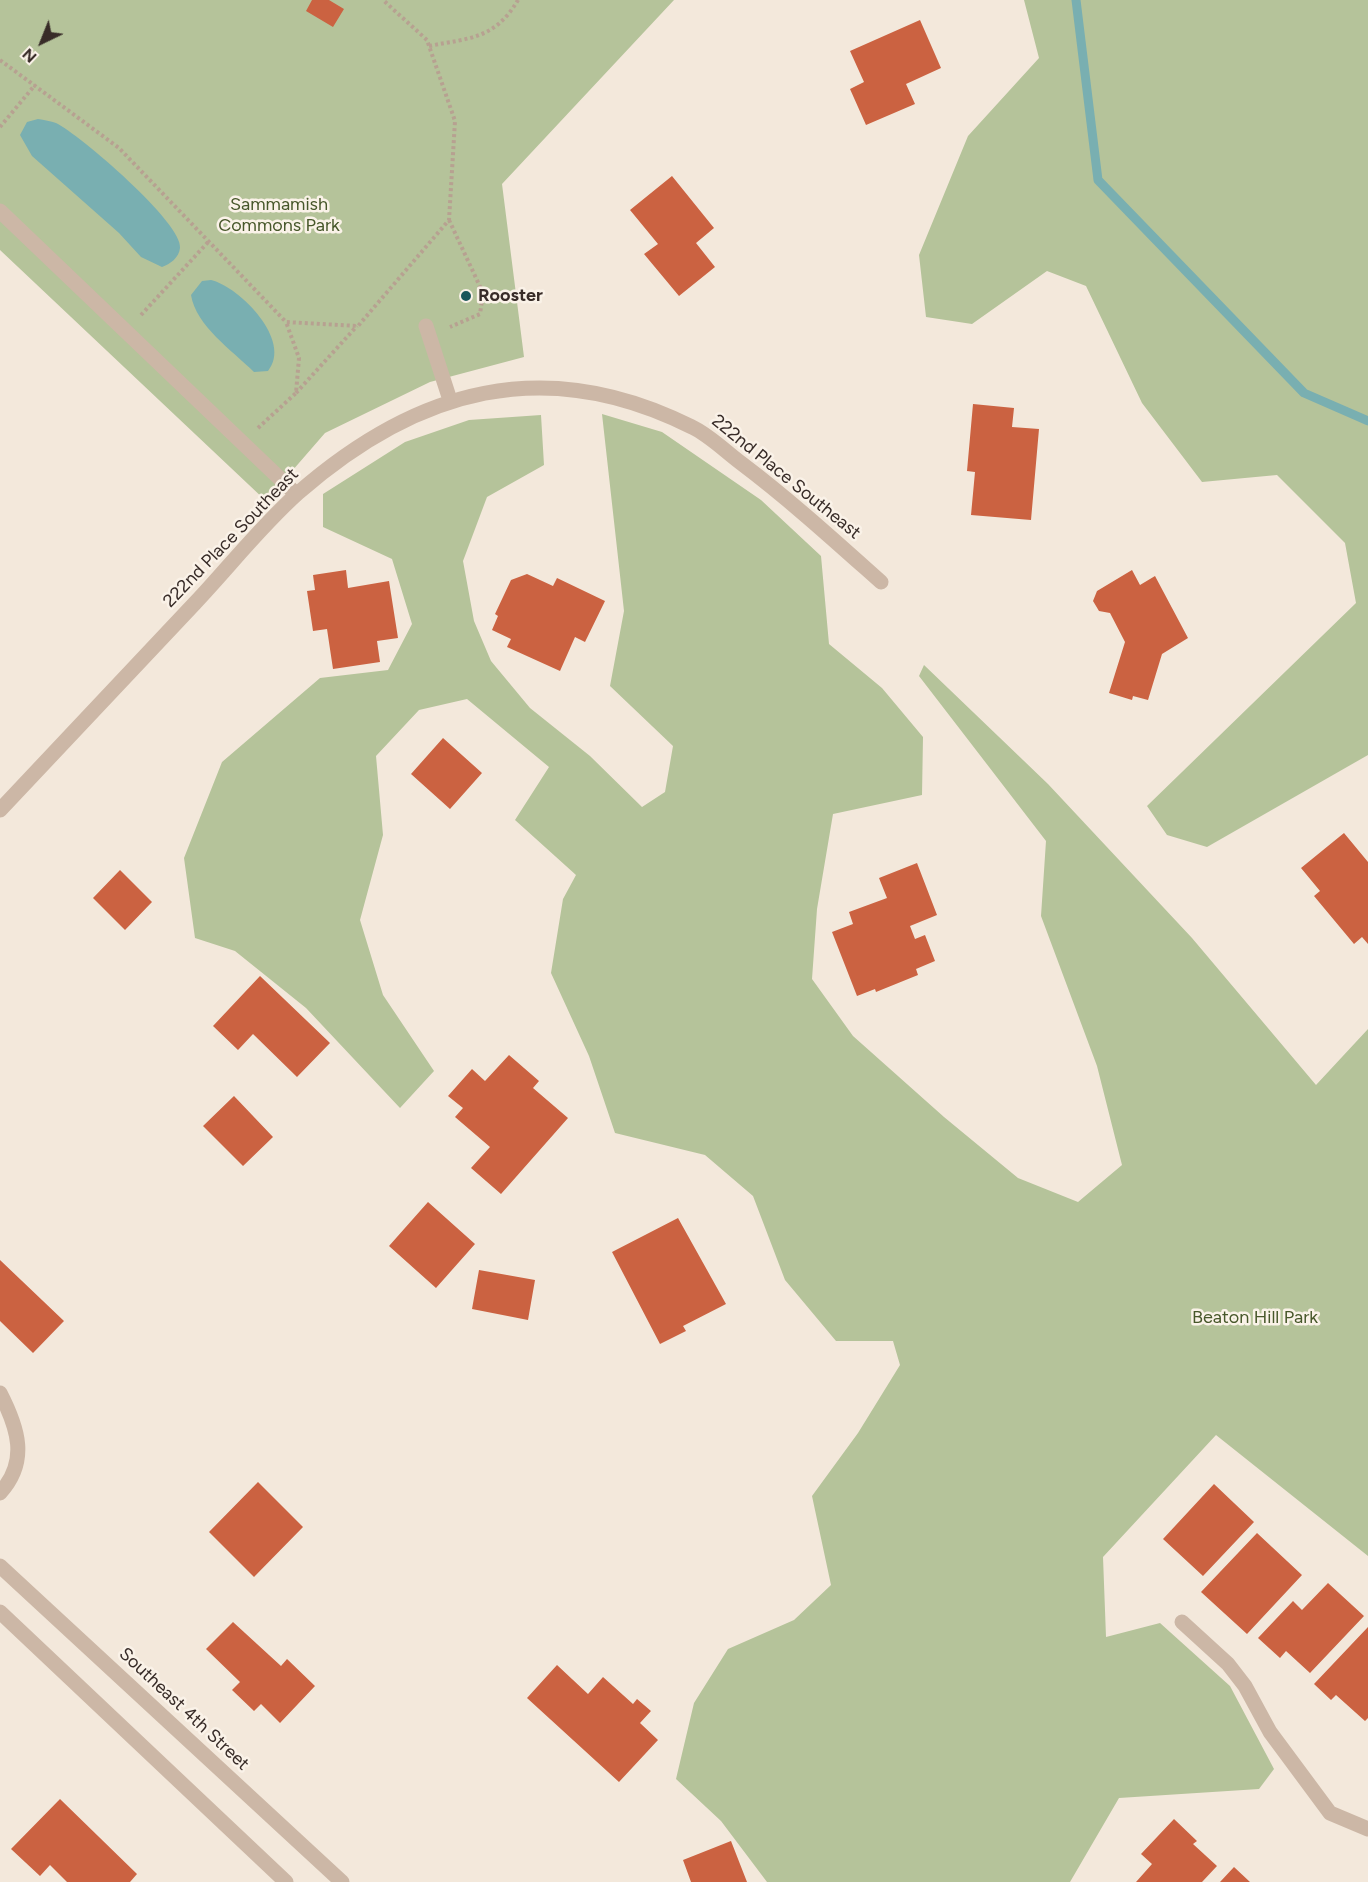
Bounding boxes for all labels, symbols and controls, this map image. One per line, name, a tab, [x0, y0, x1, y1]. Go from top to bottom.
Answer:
north arrow	[12, 12, 72, 72]
text: N	[18, 44, 40, 67]
park label: Sammamish Commons Park	[218, 194, 340, 236]
place label: Rooster	[478, 285, 543, 307]
marker: Rooster	[459, 289, 473, 303]
street label: 222nd Place Southeast	[707, 410, 865, 544]
street label: 222nd Place Southeast	[159, 464, 303, 612]
park label: Beaton Hill Park	[1192, 1307, 1318, 1329]
street label: Southeast 4th Street	[115, 1643, 253, 1775]

